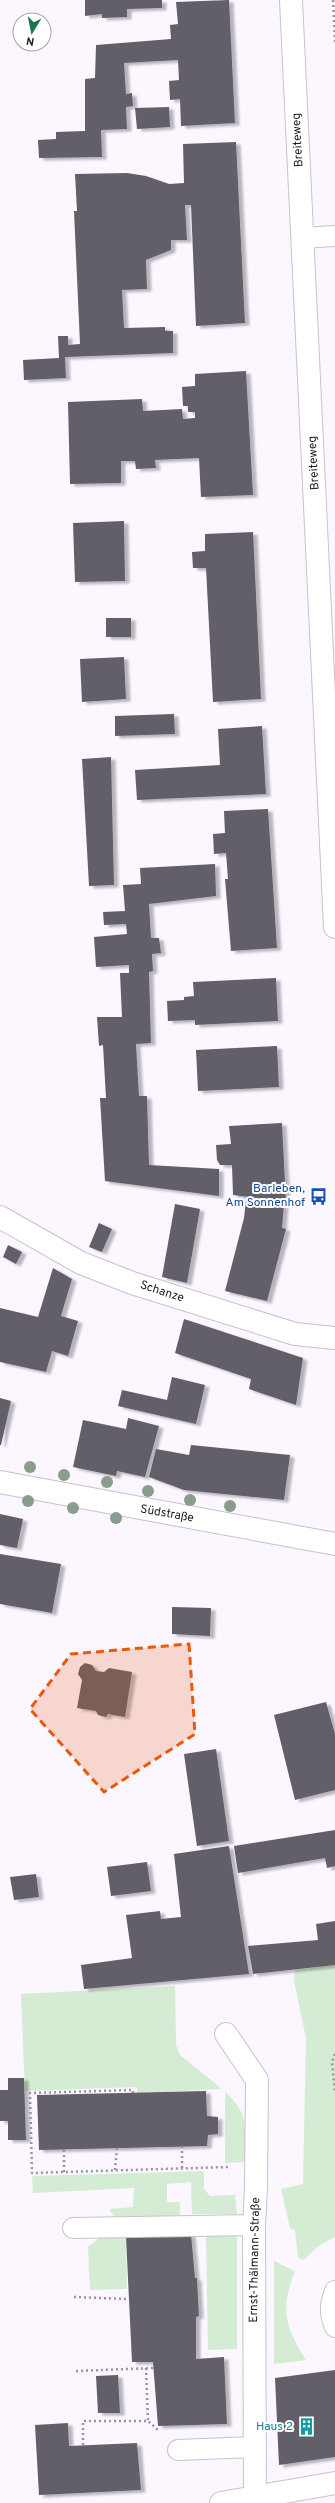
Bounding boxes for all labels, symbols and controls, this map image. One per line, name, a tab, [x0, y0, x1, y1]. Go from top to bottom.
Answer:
north arrow	[12, 12, 52, 52]
text: N	[25, 33, 36, 48]
street label: Breiteweg	[289, 112, 307, 168]
street label: Breiteweg	[305, 435, 323, 491]
place label: Barleben, Am Sonnenhof	[226, 1181, 305, 1211]
bus stop icon: Barleben, Am Sonnenhof	[308, 1186, 328, 1206]
street label: Schanze	[138, 1277, 186, 1307]
street label: Südstraße	[139, 1501, 195, 1527]
street label: Ernst-Thälmann-Straße	[246, 2197, 264, 2323]
building icon: Haus 2	[296, 2417, 316, 2437]
place label: Haus 2	[256, 2419, 293, 2435]

